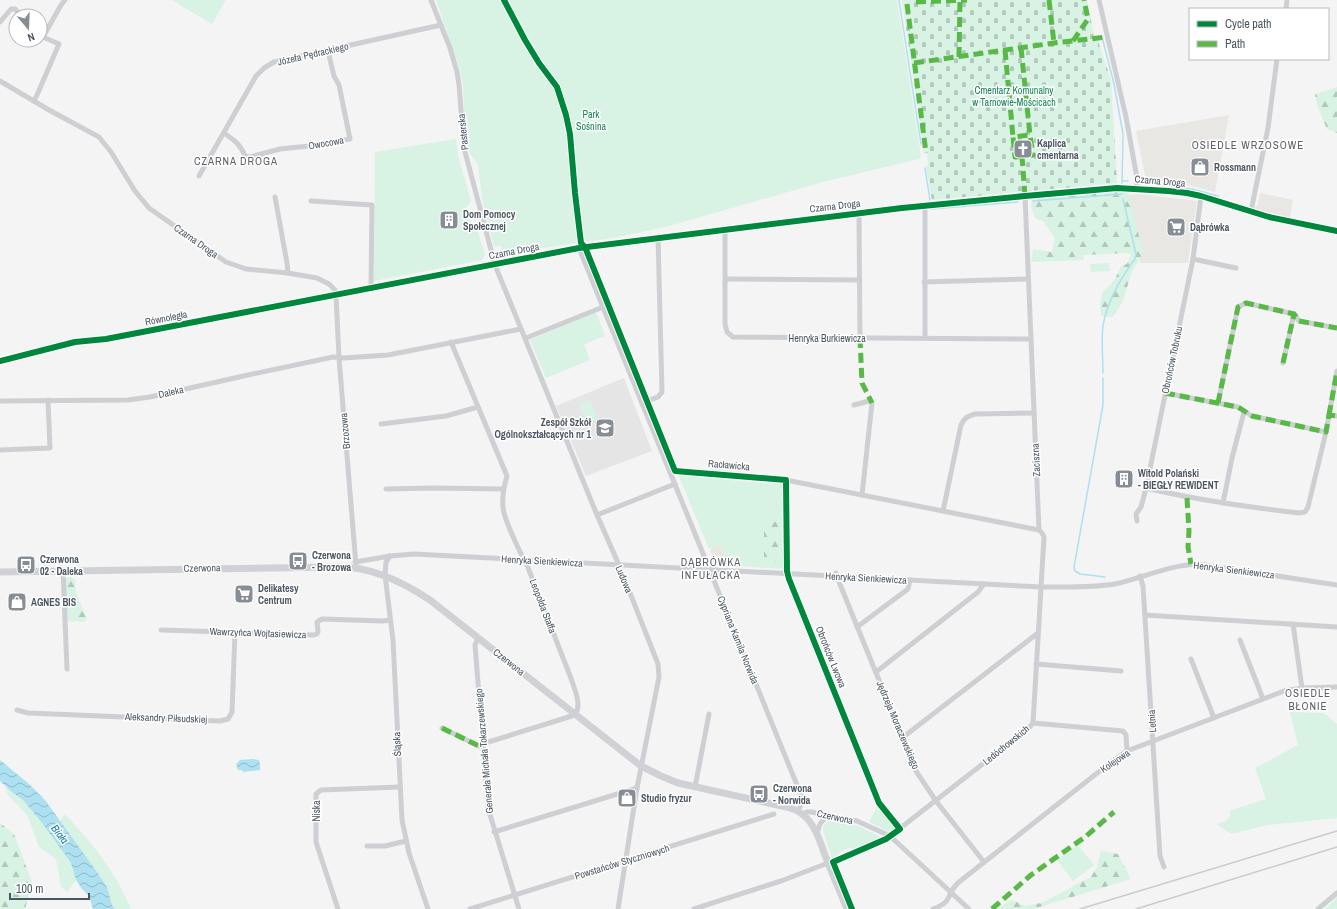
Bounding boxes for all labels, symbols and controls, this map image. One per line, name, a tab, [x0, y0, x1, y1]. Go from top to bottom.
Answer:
north arrow	[8, 8, 48, 48]
legend	[1189, 8, 1329, 60]
text: Cycle path	[1225, 16, 1272, 32]
text: N	[26, 30, 37, 45]
text: Path	[1225, 36, 1245, 52]
street label: Józefa Pędrackiego	[276, 39, 350, 68]
park label: Cmentarz Komunalny w Tarnowie-Mościcach	[972, 84, 1056, 109]
park label: Park Sośnina	[576, 108, 606, 133]
street label: Pasterska	[455, 113, 471, 151]
street label: Owocowa	[307, 133, 345, 153]
place label: Kaplica cmentarna	[1037, 137, 1079, 162]
church icon: Kaplica cmentarna	[1012, 138, 1034, 160]
district label: OSIEDLE WRZOSOWE	[1192, 138, 1304, 152]
district label: CZARNA DROGA	[194, 154, 278, 168]
shop icon: Rossmann	[1189, 156, 1211, 178]
place label: Rossmann	[1214, 161, 1256, 174]
street label: Czarna Droga	[1134, 172, 1186, 190]
street label: Czarna Droga	[809, 196, 862, 216]
place label: Dom Pomocy Społecznej	[463, 208, 516, 233]
building icon: Dom Pomocy Społecznej	[438, 209, 460, 231]
supermarket icon: Dąbrówka	[1165, 216, 1187, 238]
street label: Czarna Droga	[171, 221, 221, 261]
place label: Dąbrówka	[1190, 221, 1230, 234]
street label: Czarna Droga	[488, 240, 541, 262]
street label: Równoległa	[144, 307, 189, 328]
street label: Obrońców Tobruku	[1159, 325, 1185, 395]
street label: Henryka Burkiewicza	[788, 332, 866, 345]
street label: Daleka	[157, 383, 185, 401]
street label: Brzozowa	[337, 412, 353, 449]
place label: Zespół Szkół Ogólnokształcących nr 1	[494, 416, 592, 441]
school or university icon: Zespół Szkół Ogólnokształcących nr 1	[594, 417, 616, 439]
street label: Zaciszna	[1029, 443, 1043, 477]
street label: Racławicka	[708, 457, 751, 473]
place label: Witold Polański - BIEGŁY REWIDENT	[1138, 467, 1219, 492]
building icon: Witold Polański - BIEGŁY REWIDENT	[1113, 468, 1135, 490]
place label: Czerwona - Brozowa	[312, 549, 352, 574]
bus stop icon: Czerwona - Brozowa	[287, 550, 309, 572]
street label: Henryka Sienkiewicza	[501, 552, 584, 570]
place label: Czerwona 02 - Daleka	[40, 553, 83, 578]
bus stop icon: Czerwona 02 - Daleka	[15, 554, 37, 576]
district label: DĄBRÓWKA INFUŁACKA	[681, 555, 741, 582]
street label: Henryka Sienkiewicza	[1193, 559, 1276, 581]
street label: Czerwona	[183, 561, 221, 575]
street label: Ludowa	[612, 563, 636, 595]
street label: Henryka Sienkiewicza	[825, 569, 908, 587]
street label: Leopolda Staffa	[527, 577, 559, 635]
place label: Delikatesy Centrum	[258, 582, 299, 607]
supermarket icon: Delikatesy Centrum	[233, 583, 255, 605]
shop icon: AGNES BIS	[6, 591, 28, 613]
street label: Cypriana Kamila Norwida	[714, 594, 762, 686]
place label: AGNES BIS	[31, 596, 77, 609]
street label: Obrońców Lwowa	[813, 624, 849, 690]
street label: Wawrzyńca Wojtasiewicza	[209, 625, 307, 641]
street label: Czerwona	[490, 646, 528, 679]
street label: Jędrzeja Moraczewskiego	[873, 679, 923, 772]
district label: OSIEDLE BŁONIE	[1285, 686, 1331, 713]
street label: Generała Michała Tokarzewskiego	[472, 687, 496, 814]
street label: Letnia	[1145, 709, 1159, 733]
street label: Aleksandry Piłsudskiej	[124, 710, 208, 726]
street label: Ledóchowskich	[980, 722, 1032, 768]
street label: Śląska	[390, 731, 404, 757]
street label: Kolejowa	[1098, 746, 1133, 776]
place label: Czerwona - Norwida	[773, 782, 812, 807]
bus stop icon: Czerwona - Norwida	[748, 783, 770, 805]
shop icon: Studio fryzur	[616, 787, 638, 809]
place label: Studio fryzur	[641, 792, 692, 805]
street label: Niska	[310, 800, 323, 821]
street label: Czerwona	[816, 807, 855, 827]
water label: Biała	[48, 822, 72, 846]
street label: Powstańców Styczniowych	[573, 841, 671, 883]
scale bar	[10, 875, 89, 901]
text: 100 m	[16, 881, 43, 897]

